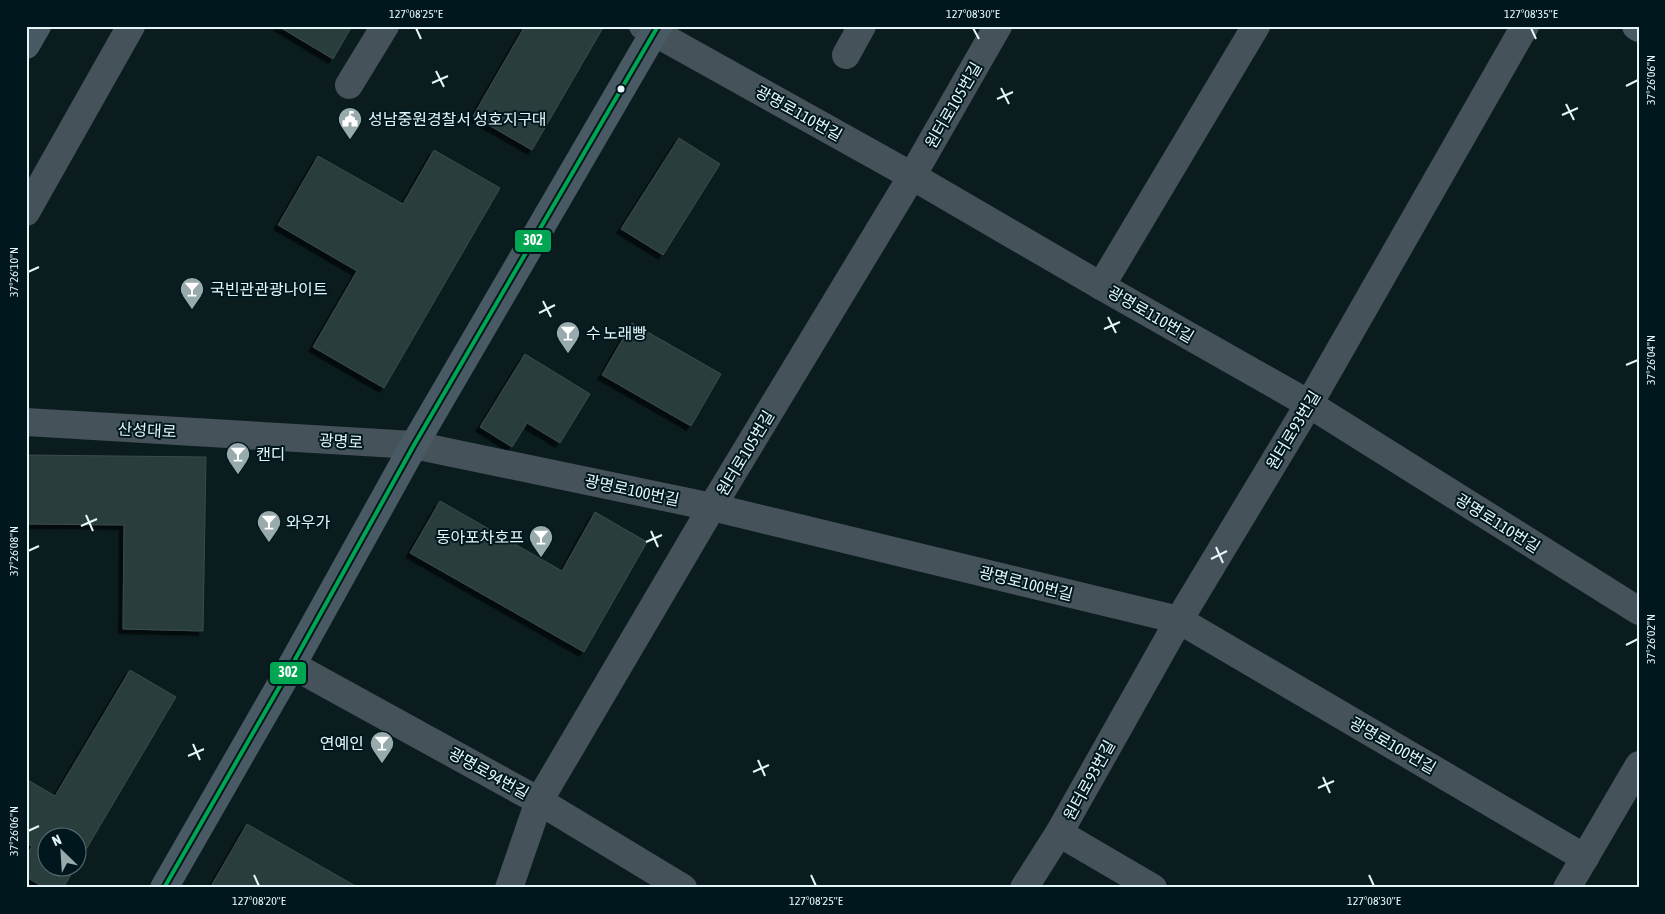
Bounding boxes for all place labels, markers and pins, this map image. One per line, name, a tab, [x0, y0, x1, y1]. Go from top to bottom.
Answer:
unlabelled marker	[616, 84, 626, 94]
public building icon: 성남중원경찰서 성호지구대	[337, 106, 363, 140]
place label: 성남중원경찰서 성호지구대	[368, 110, 547, 128]
bar icon: 국빈관관광나이트	[179, 276, 205, 310]
place label: 국빈관관광나이트	[210, 280, 328, 298]
bar icon: 수 노래빵	[555, 320, 581, 354]
place label: 수 노래빵	[586, 324, 647, 342]
bar icon: 캔디	[225, 441, 251, 475]
place label: 캔디	[256, 445, 285, 463]
bar icon: 와우가	[256, 509, 282, 543]
place label: 와우가	[286, 513, 330, 531]
bar icon: 동아포차호프	[528, 524, 554, 558]
place label: 동아포차호프	[436, 528, 524, 546]
bar icon: 연예인	[369, 730, 395, 764]
place label: 연예인	[320, 734, 364, 752]

